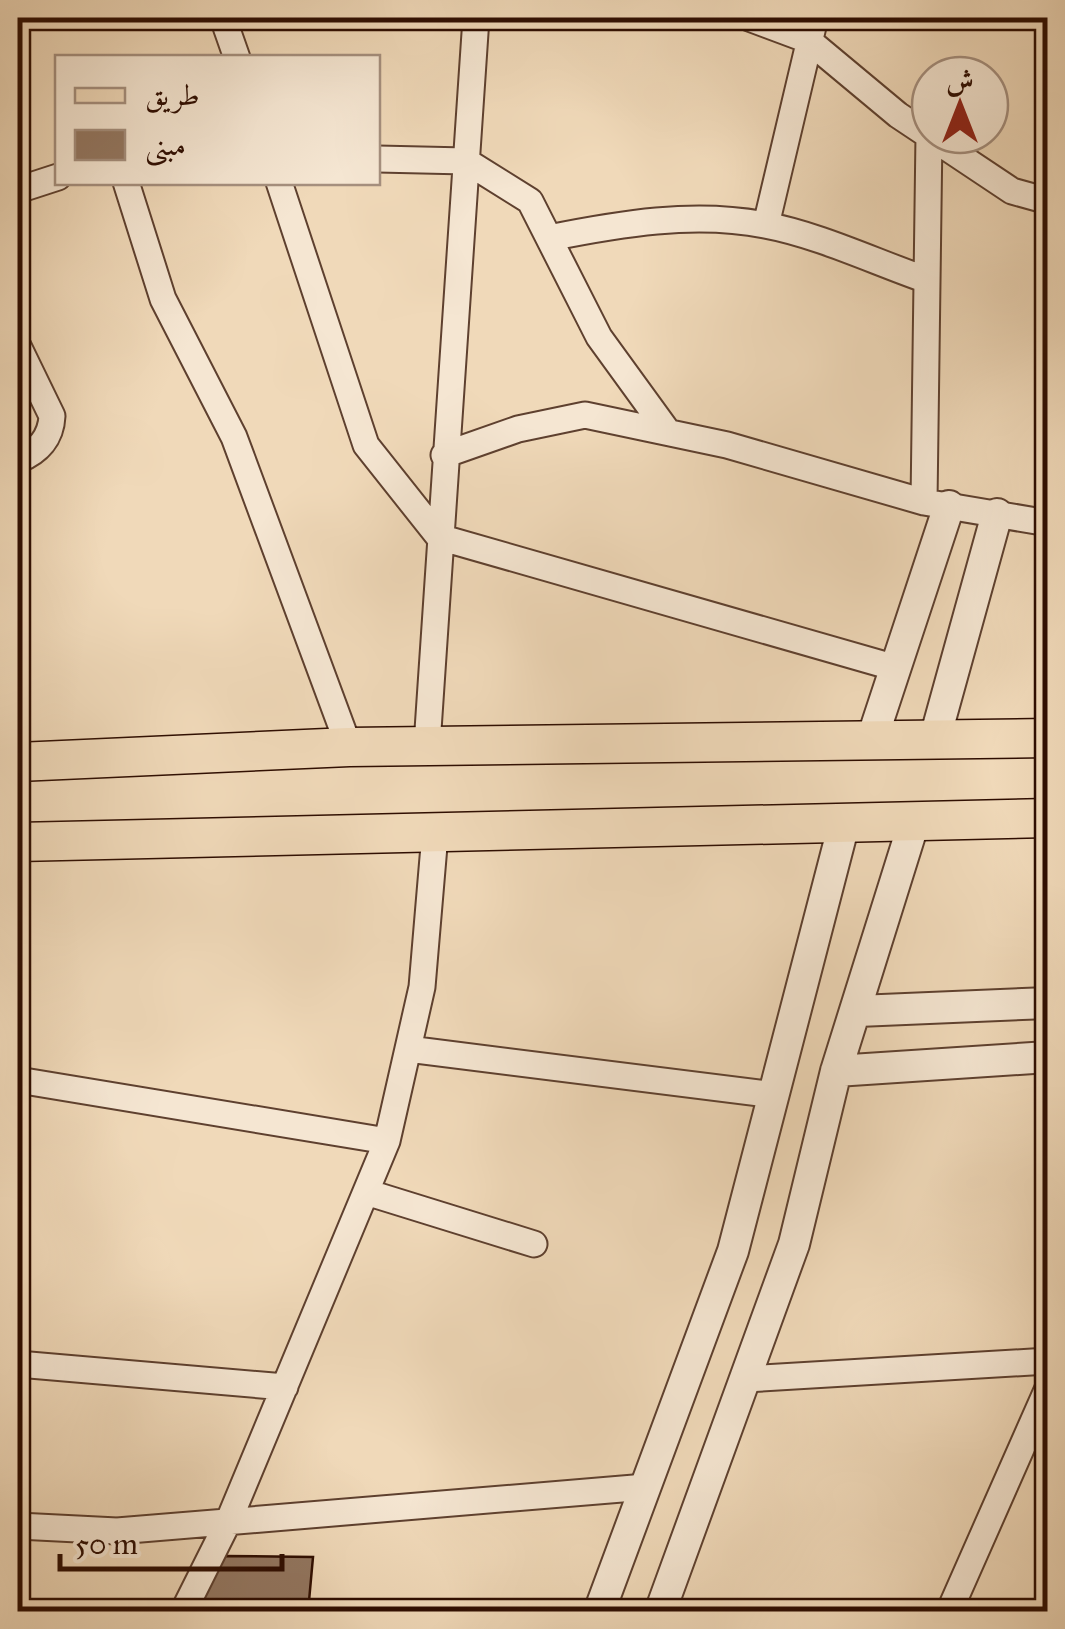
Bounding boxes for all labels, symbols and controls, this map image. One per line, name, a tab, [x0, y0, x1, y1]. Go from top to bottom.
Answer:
legend	[55, 55, 380, 185]
north arrow	[910, 55, 1010, 155]
text: ش	[946, 63, 974, 98]
text: طريق	[145, 77, 200, 114]
text: مبنى	[145, 127, 186, 167]
scale bar	[60, 1509, 282, 1571]
text: 50 m	[75, 1526, 138, 1562]

